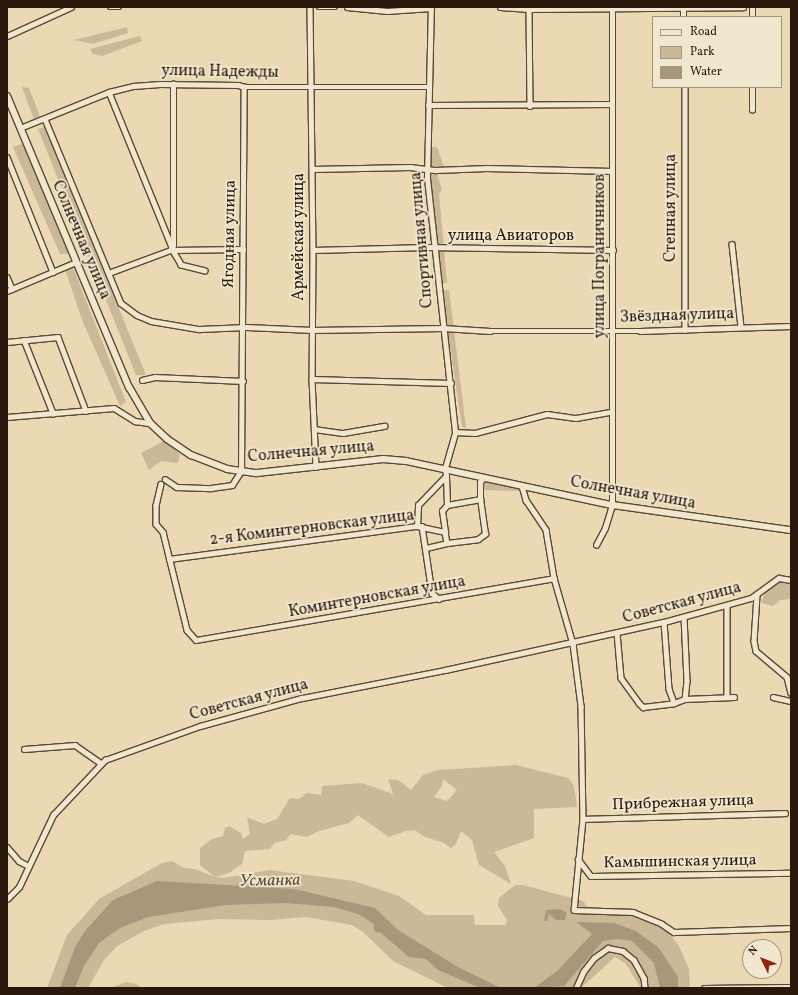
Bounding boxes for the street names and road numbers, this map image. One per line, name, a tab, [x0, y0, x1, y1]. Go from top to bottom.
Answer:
street label: улица Надежды	[161, 61, 279, 83]
street label: Степная улица	[661, 154, 681, 262]
street label: Спортивная улица	[406, 171, 438, 309]
street label: Армейская улица	[289, 173, 309, 301]
street label: улица Пограничников	[590, 174, 610, 338]
street label: Солнечная улица	[47, 178, 115, 302]
street label: Ягодная улица	[219, 180, 241, 288]
street label: улица Авиаторов	[448, 226, 574, 246]
street label: Звёздная улица	[619, 304, 735, 328]
street label: Солнечная улица	[247, 437, 375, 467]
street label: Солнечная улица	[569, 472, 697, 514]
street label: 2-я Коминтерновская улица	[208, 506, 416, 550]
street label: Коминтерновская улица	[287, 572, 467, 622]
street label: Советская улица	[620, 578, 744, 628]
street label: Советская улица	[187, 675, 311, 725]
street label: Прибрежная улица	[611, 791, 755, 815]
street label: Камышинская улица	[603, 851, 757, 873]

